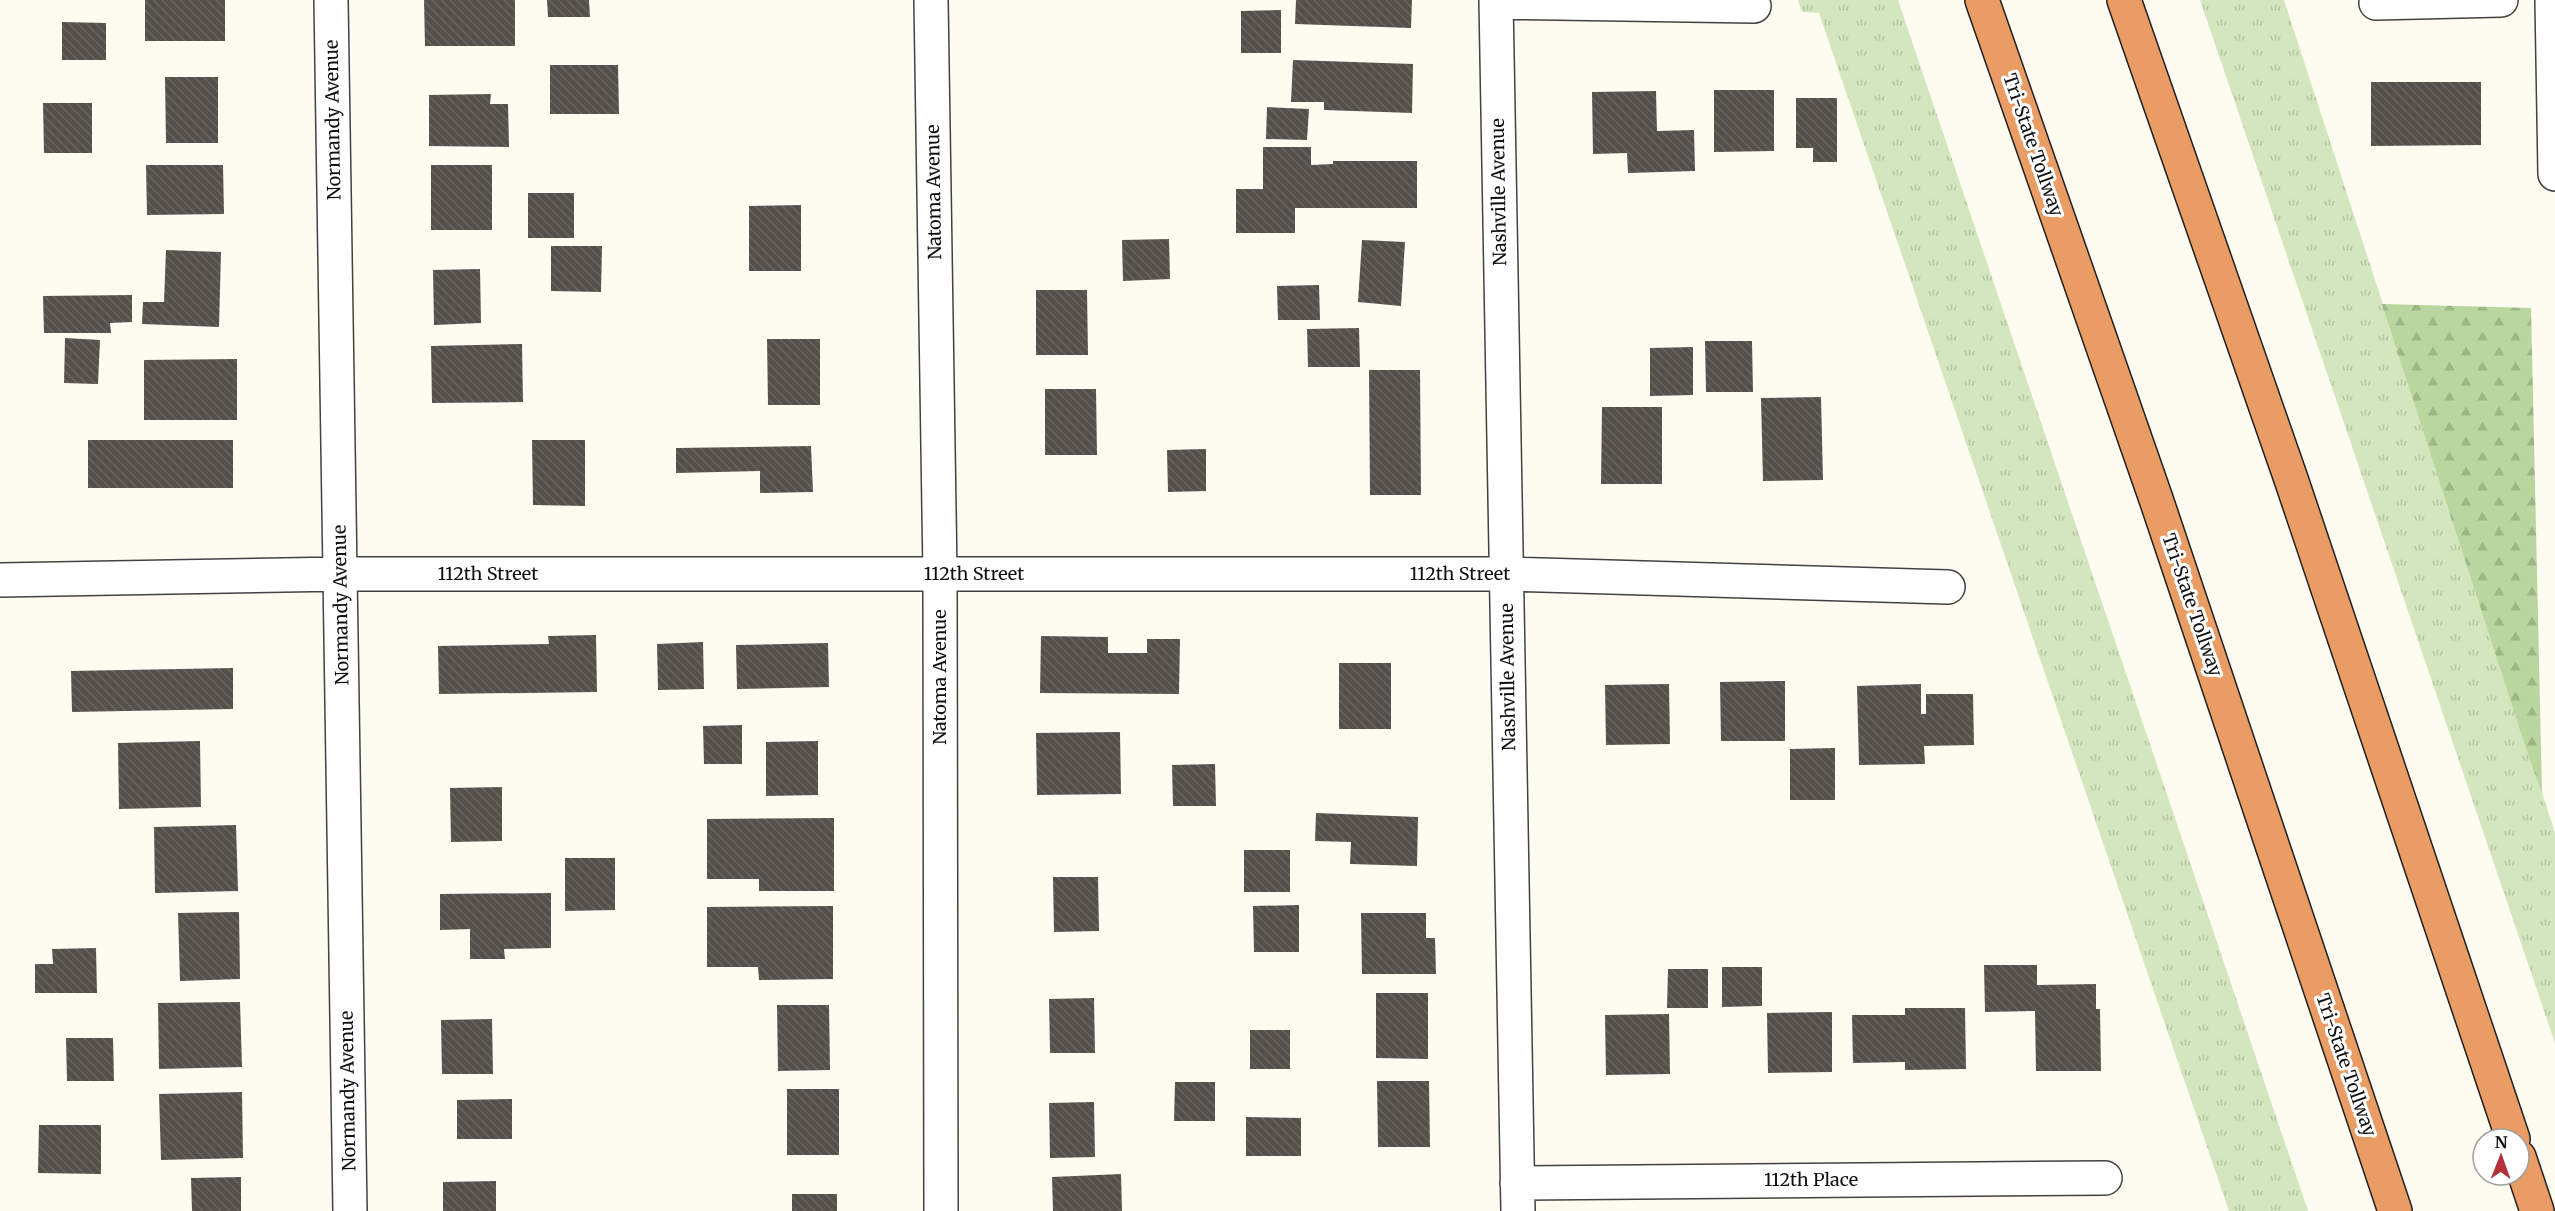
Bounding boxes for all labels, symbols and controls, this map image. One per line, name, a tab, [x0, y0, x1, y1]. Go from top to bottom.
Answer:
street label: Normandy Avenue	[320, 40, 345, 200]
street label: Tri-State Tollway	[1998, 70, 2069, 220]
street label: Nashville Avenue	[1486, 118, 1511, 266]
street label: Natoma Avenue	[921, 124, 946, 260]
street label: Normandy Avenue	[328, 525, 353, 685]
street label: Tri-State Tollway	[2157, 530, 2228, 680]
street label: 112th Street	[438, 562, 538, 585]
street label: 112th Street	[924, 562, 1024, 585]
street label: 112th Street	[1410, 562, 1510, 585]
street label: Nashville Avenue	[1495, 603, 1520, 751]
street label: Natoma Avenue	[928, 609, 951, 745]
street label: Tri-State Tollway	[2311, 990, 2382, 1140]
street label: Normandy Avenue	[335, 1011, 360, 1171]
north arrow	[2471, 1127, 2531, 1187]
text: N	[2495, 1132, 2508, 1152]
street label: 112th Place	[1764, 1168, 1858, 1191]

